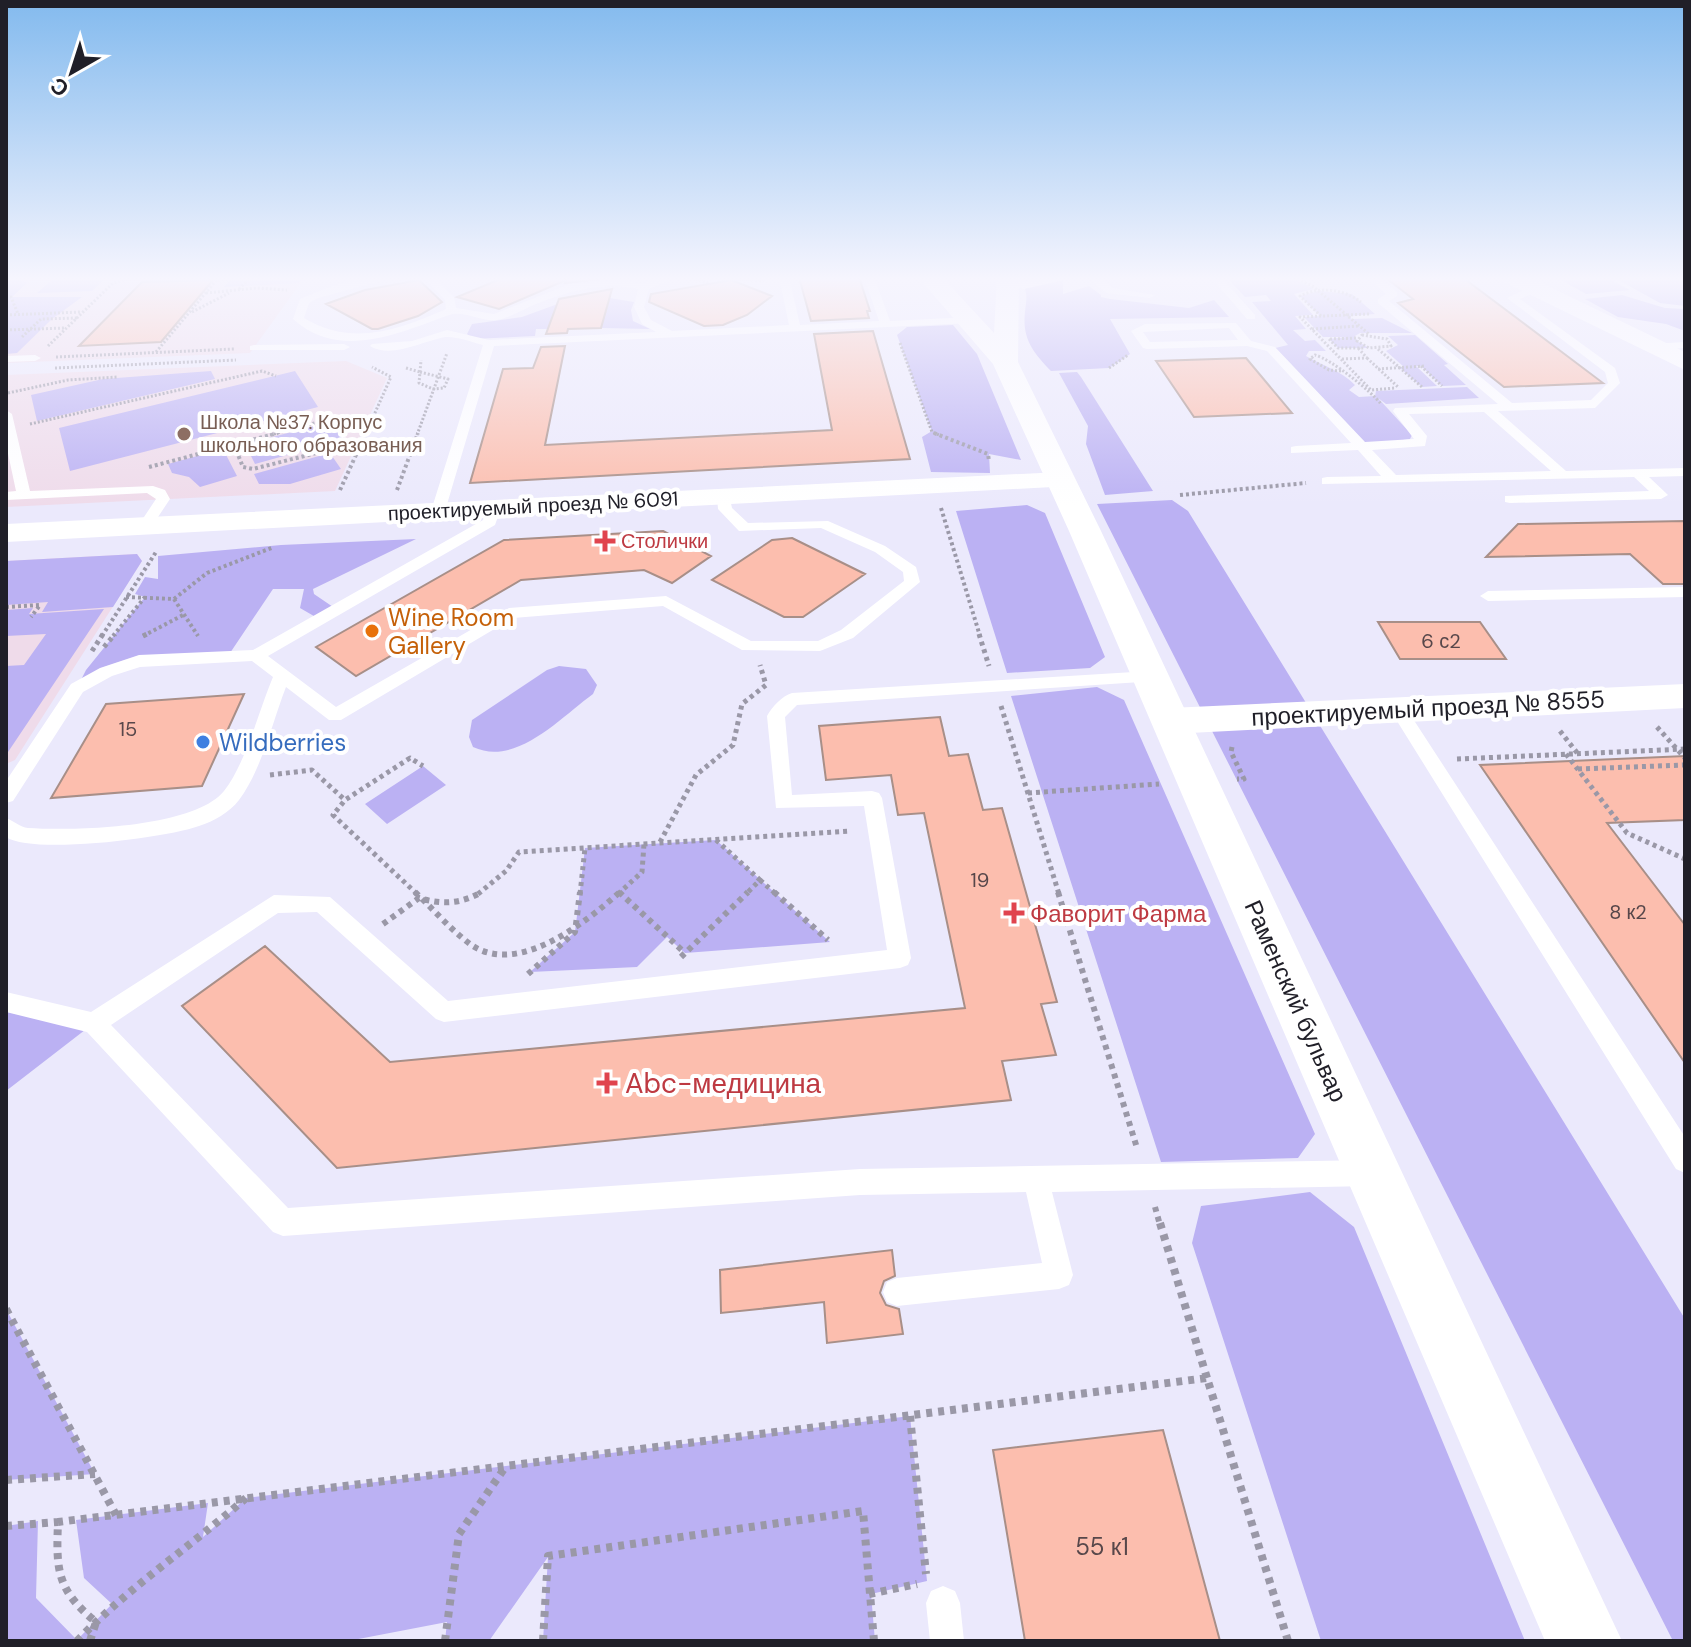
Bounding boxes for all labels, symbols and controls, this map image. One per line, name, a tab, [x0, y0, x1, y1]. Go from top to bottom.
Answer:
north arrow	[32, 32, 112, 112]
text: С	[44, 71, 75, 103]
place label: Школа №37. Корпус школьного образования	[200, 409, 423, 458]
marker: Школа №37. Корпус школьного образования	[175, 425, 193, 443]
street label: проектируемый проезд № 6091	[387, 485, 679, 527]
place label: Столички	[621, 528, 708, 554]
marker: Столички	[596, 532, 614, 550]
place label: Wine Room Gallery	[388, 602, 514, 661]
marker: Wine Room Gallery	[363, 622, 381, 640]
house number: 6 с2	[1421, 628, 1461, 654]
street label: проектируемый проезд № 8555	[1250, 683, 1606, 733]
house number: 15	[119, 716, 137, 742]
place label: Wildberries	[219, 727, 346, 758]
marker: Wildberries	[194, 733, 212, 751]
house number: 19	[971, 867, 989, 893]
street label: Раменский бульвар	[1238, 895, 1354, 1107]
place label: Фаворит Фарма	[1030, 898, 1207, 929]
house number: 8 к2	[1609, 899, 1647, 925]
marker: Фаворит Фарма	[1005, 904, 1023, 922]
place label: Abc-медицина	[625, 1065, 822, 1102]
marker: Abc-медицина	[596, 1072, 618, 1094]
house number: 55 к1	[1075, 1531, 1129, 1562]

